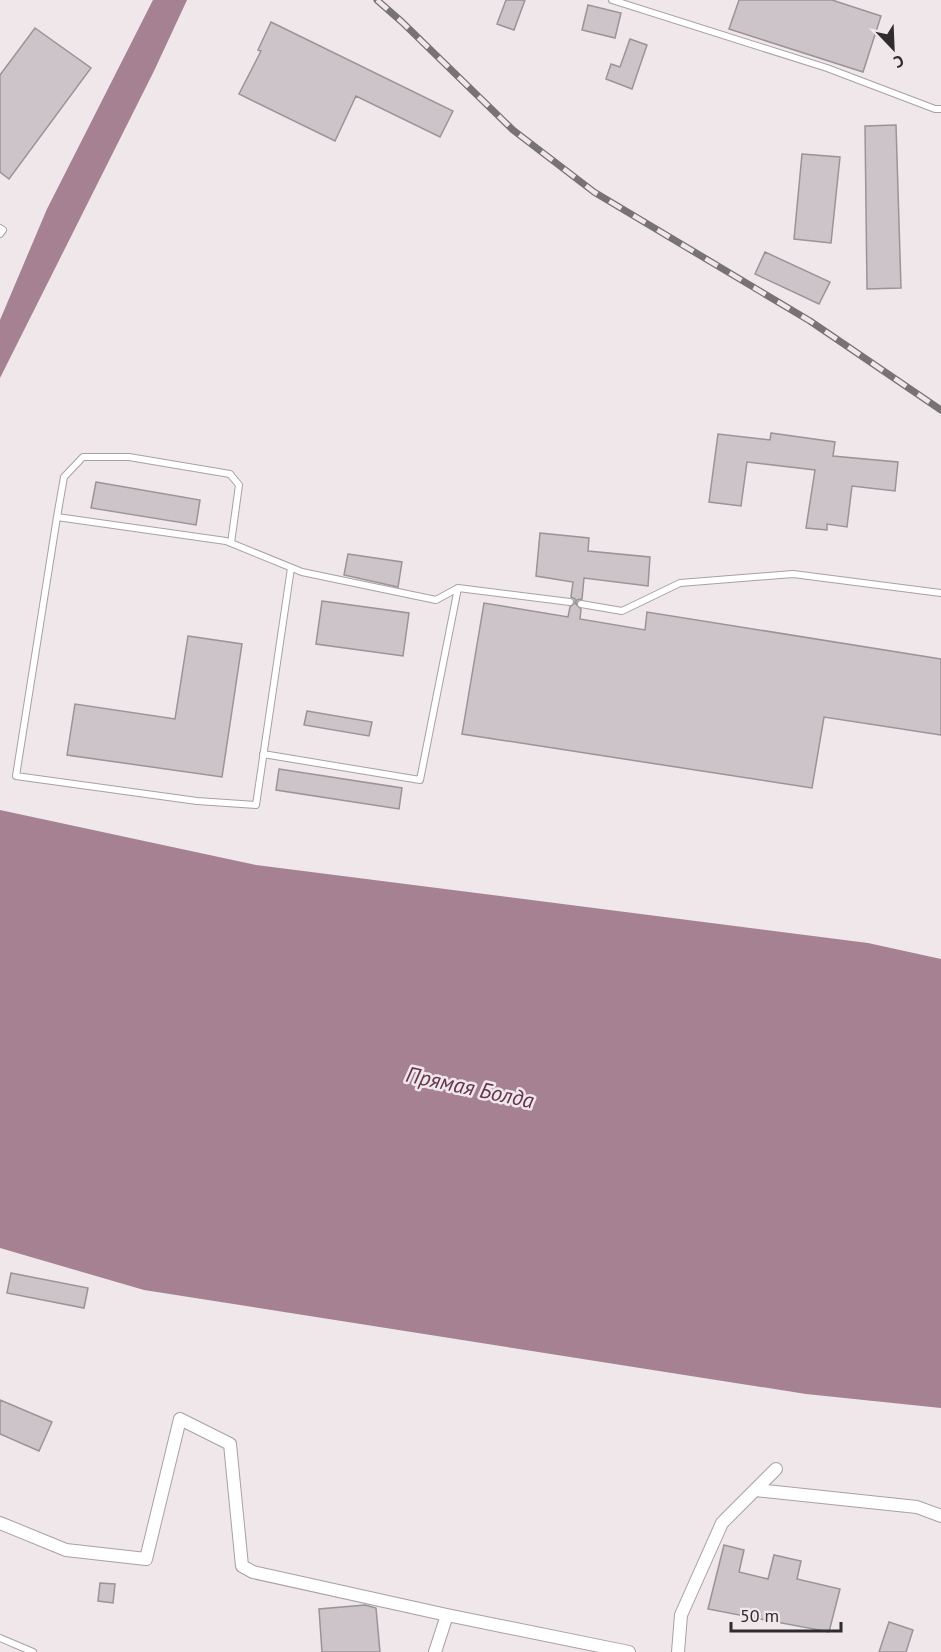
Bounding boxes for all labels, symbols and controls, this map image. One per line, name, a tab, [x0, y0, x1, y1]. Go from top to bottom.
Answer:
north arrow	[863, 18, 923, 78]
text: С	[891, 51, 907, 73]
water label: Прямая Болда	[403, 1060, 537, 1114]
scale bar	[731, 1595, 840, 1633]
text: 50 m	[740, 1604, 779, 1627]

